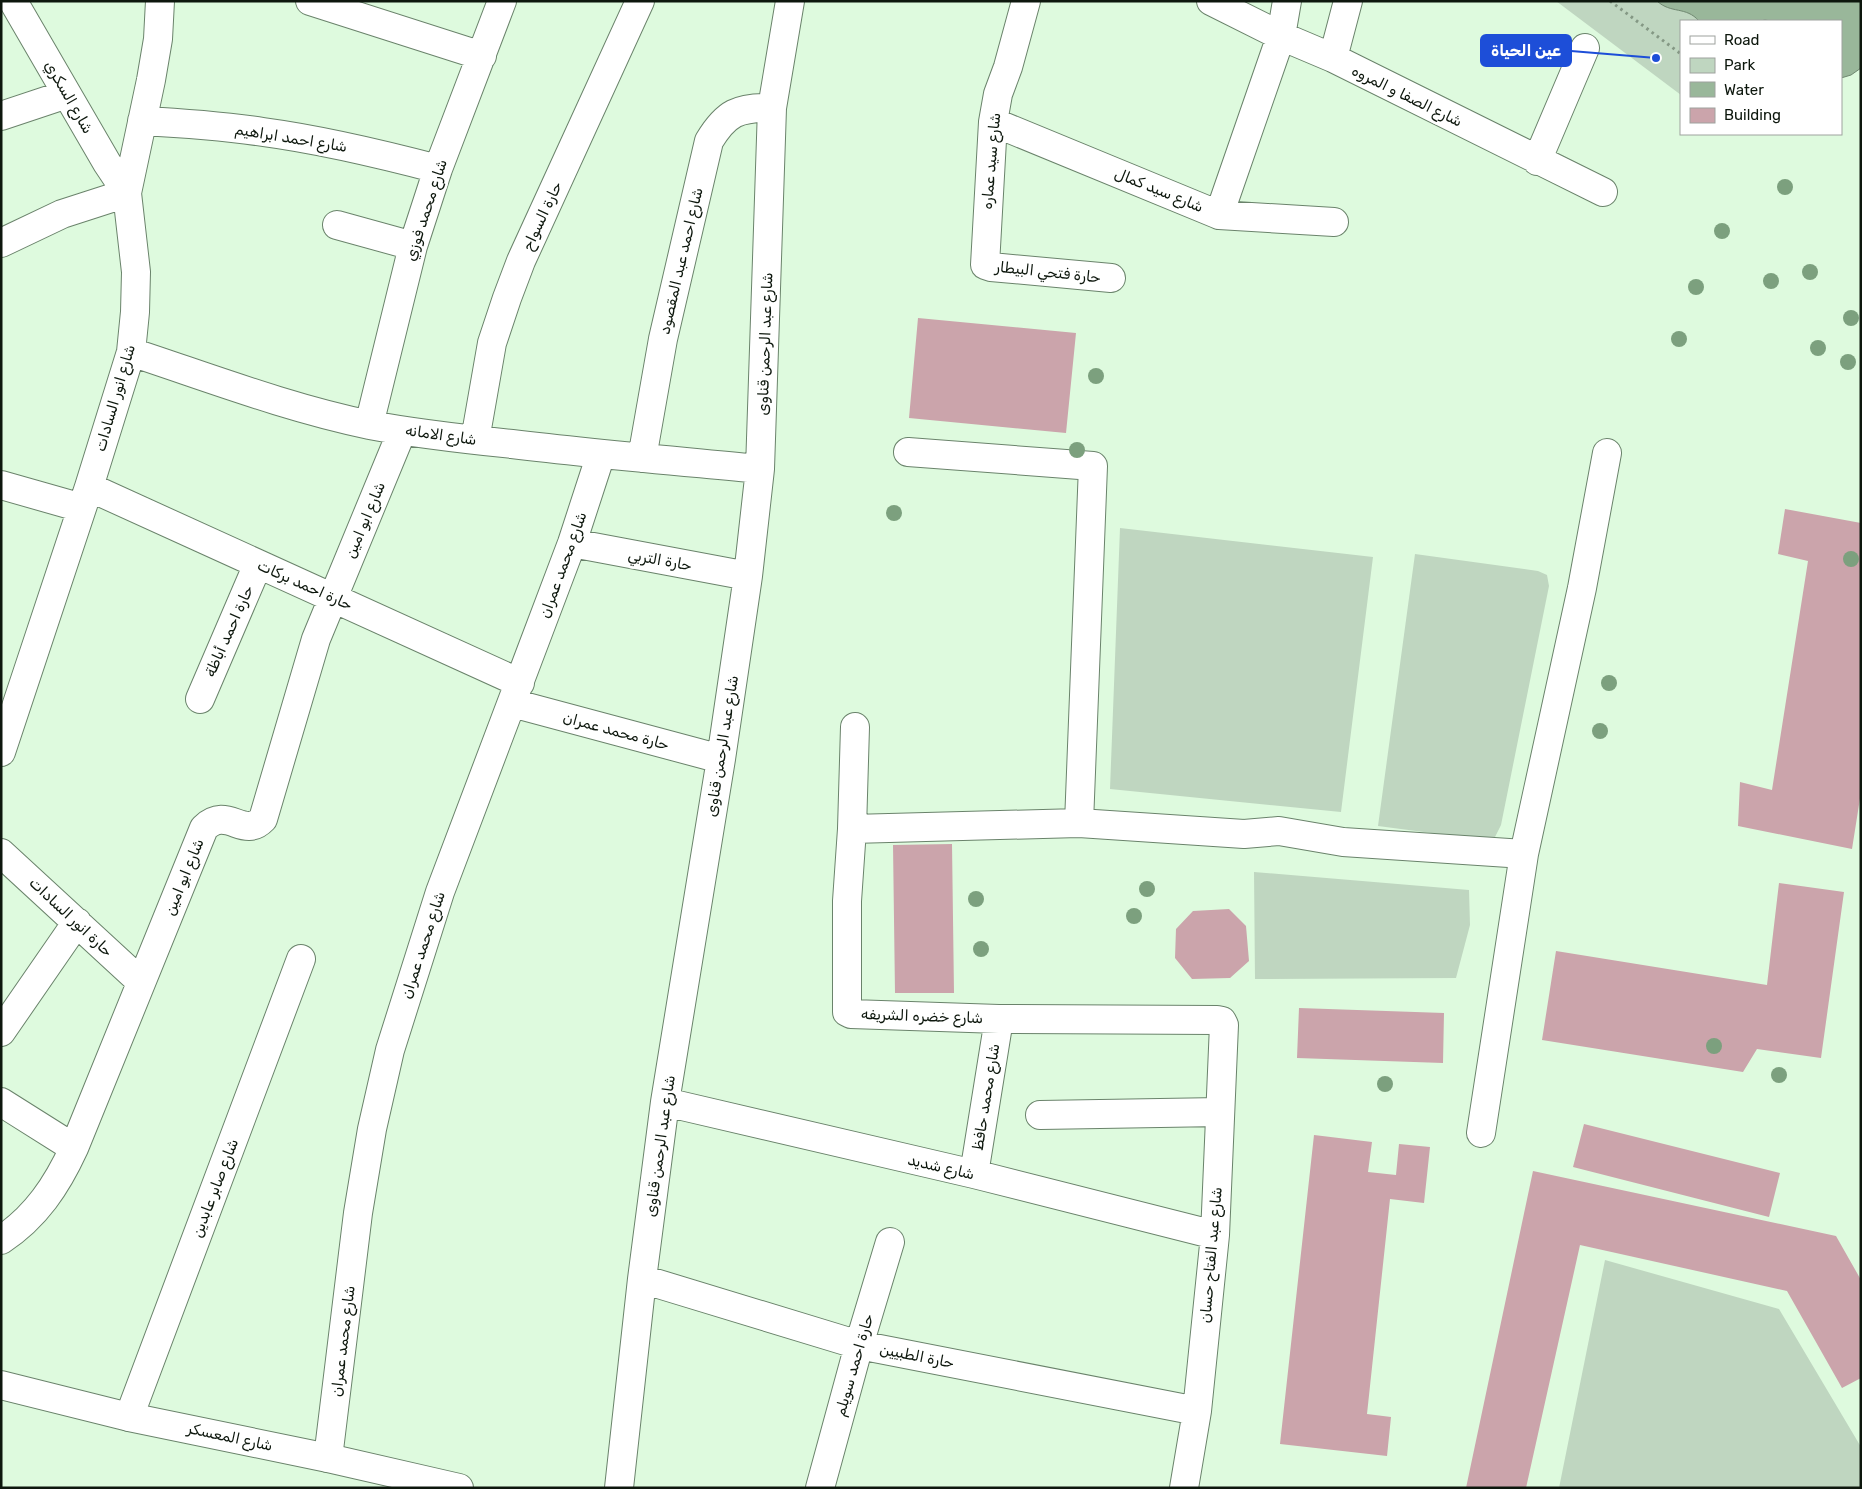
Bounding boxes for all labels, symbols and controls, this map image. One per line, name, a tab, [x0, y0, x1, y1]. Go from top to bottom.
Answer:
legend	[1680, 20, 1842, 135]
text: Road	[1724, 31, 1760, 49]
callout: عين الحياة	[1481, 35, 1571, 66]
text: عين الحياة	[1491, 41, 1561, 60]
text: Park	[1724, 56, 1755, 74]
street label: شارع السكري	[39, 57, 97, 138]
street label: شارع الصفا و المروه	[1348, 61, 1465, 132]
text: Water	[1724, 81, 1764, 99]
text: Building	[1724, 106, 1781, 124]
street label: شارع سيد عماره	[978, 112, 1006, 210]
street label: شارع احمد ابراهيم	[233, 120, 348, 158]
street label: شارع محمد فوزي	[401, 157, 453, 264]
street label: شارع سيد كمال	[1111, 164, 1206, 218]
street label: حارة السواح	[518, 179, 568, 254]
street label: شارع احمد عبد المقصود	[655, 186, 709, 337]
street label: حارة فتحي البيطار	[993, 257, 1102, 289]
street label: شارع عبد الرحمن قناوى	[754, 272, 778, 416]
street label: شارع انور السادات	[91, 342, 141, 454]
street label: شارع الامانه	[404, 421, 478, 451]
street label: شارع ابو امين	[341, 479, 391, 562]
street label: شارع محمد عمران	[535, 509, 592, 621]
street label: حارة التربي	[626, 546, 693, 577]
street label: حارة احمد بركات	[255, 556, 355, 614]
street label: حارة احمد أباظة	[201, 582, 257, 680]
street label: شارع عبد الرحمن قناوى	[702, 674, 744, 818]
street label: حارة محمد عمران	[561, 708, 671, 754]
street label: شارع ابو امين	[160, 836, 209, 919]
street label: حارة انور السادات	[25, 874, 117, 960]
street label: شارع محمد عمران	[397, 889, 451, 1002]
street label: شارع خضره الشريفه	[861, 1005, 983, 1029]
street label: شارع محمد حافظ	[969, 1042, 1005, 1152]
street label: شارع عبد الرحمن قناوى	[641, 1074, 681, 1218]
street label: شارع صابر عابدين	[188, 1136, 244, 1241]
street label: شارع شديد	[905, 1151, 976, 1185]
street label: شارع عبد الفتاح حسان	[1196, 1186, 1228, 1324]
street label: شارع محمد عمران	[327, 1284, 361, 1398]
street label: حارة احمد سويلم	[831, 1312, 878, 1419]
street label: حارة الطبيين	[878, 1340, 956, 1372]
street label: شارع المعسكر	[184, 1419, 274, 1457]

